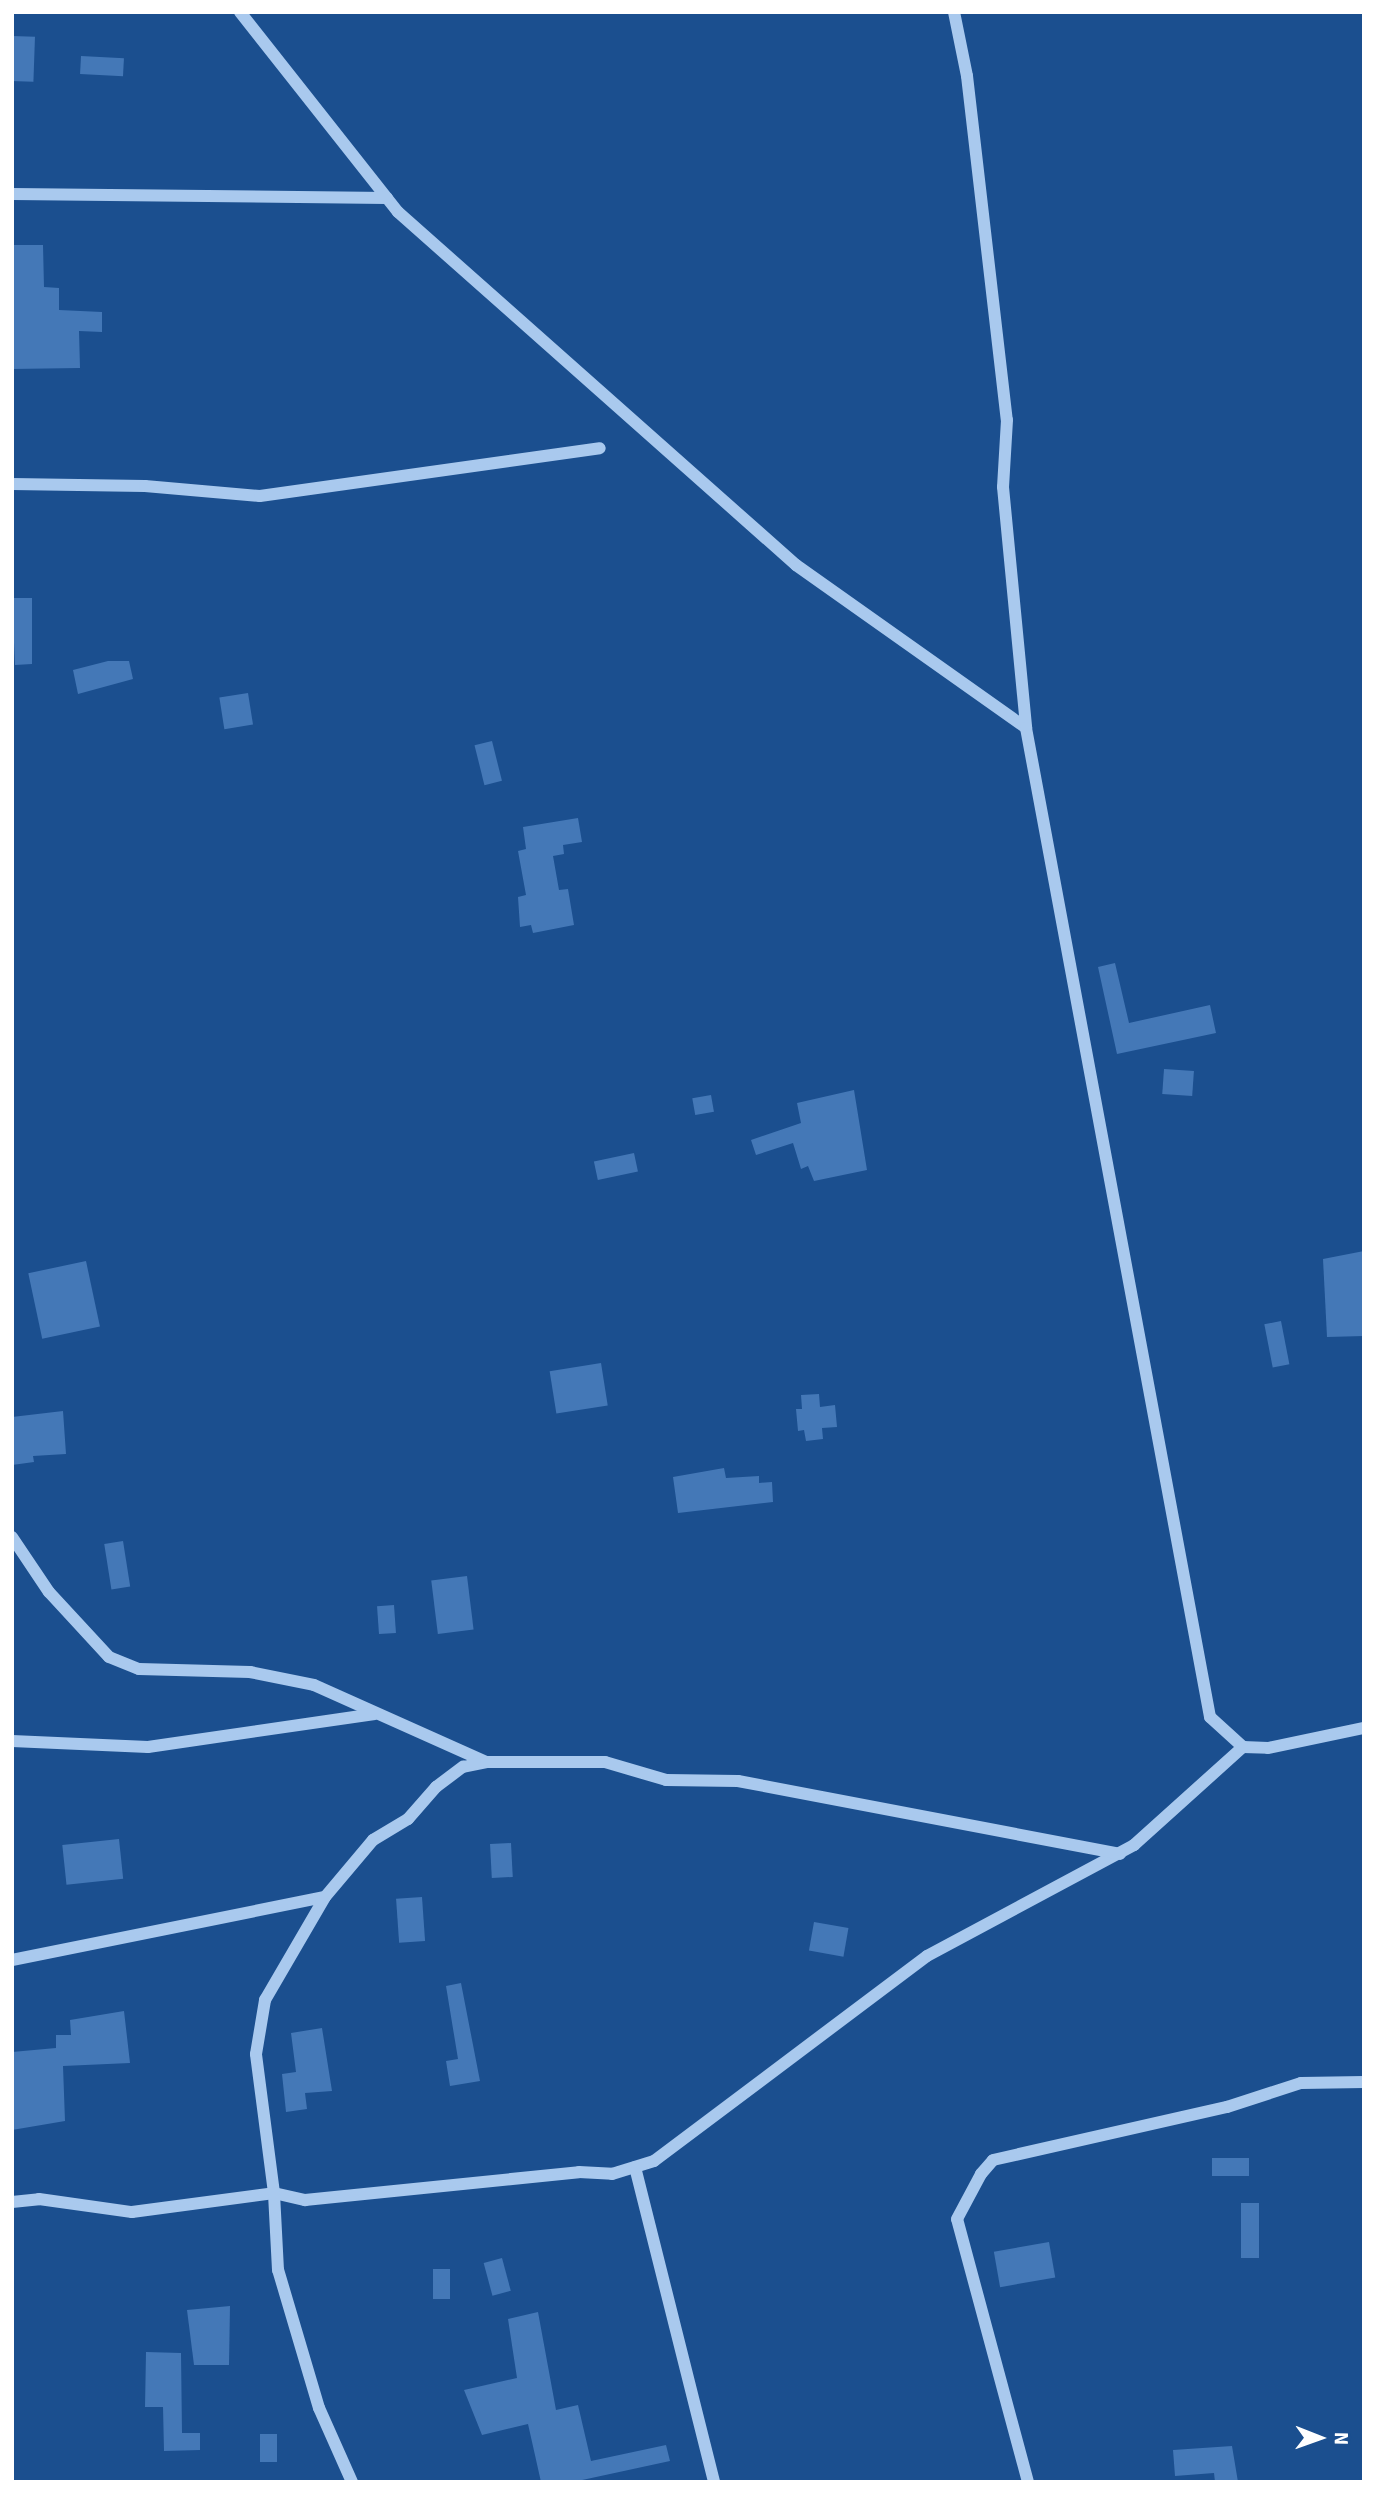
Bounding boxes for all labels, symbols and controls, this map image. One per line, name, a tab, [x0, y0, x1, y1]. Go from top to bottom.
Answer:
north arrow	[1285, 2403, 1355, 2473]
text: N	[1329, 2432, 1353, 2445]

